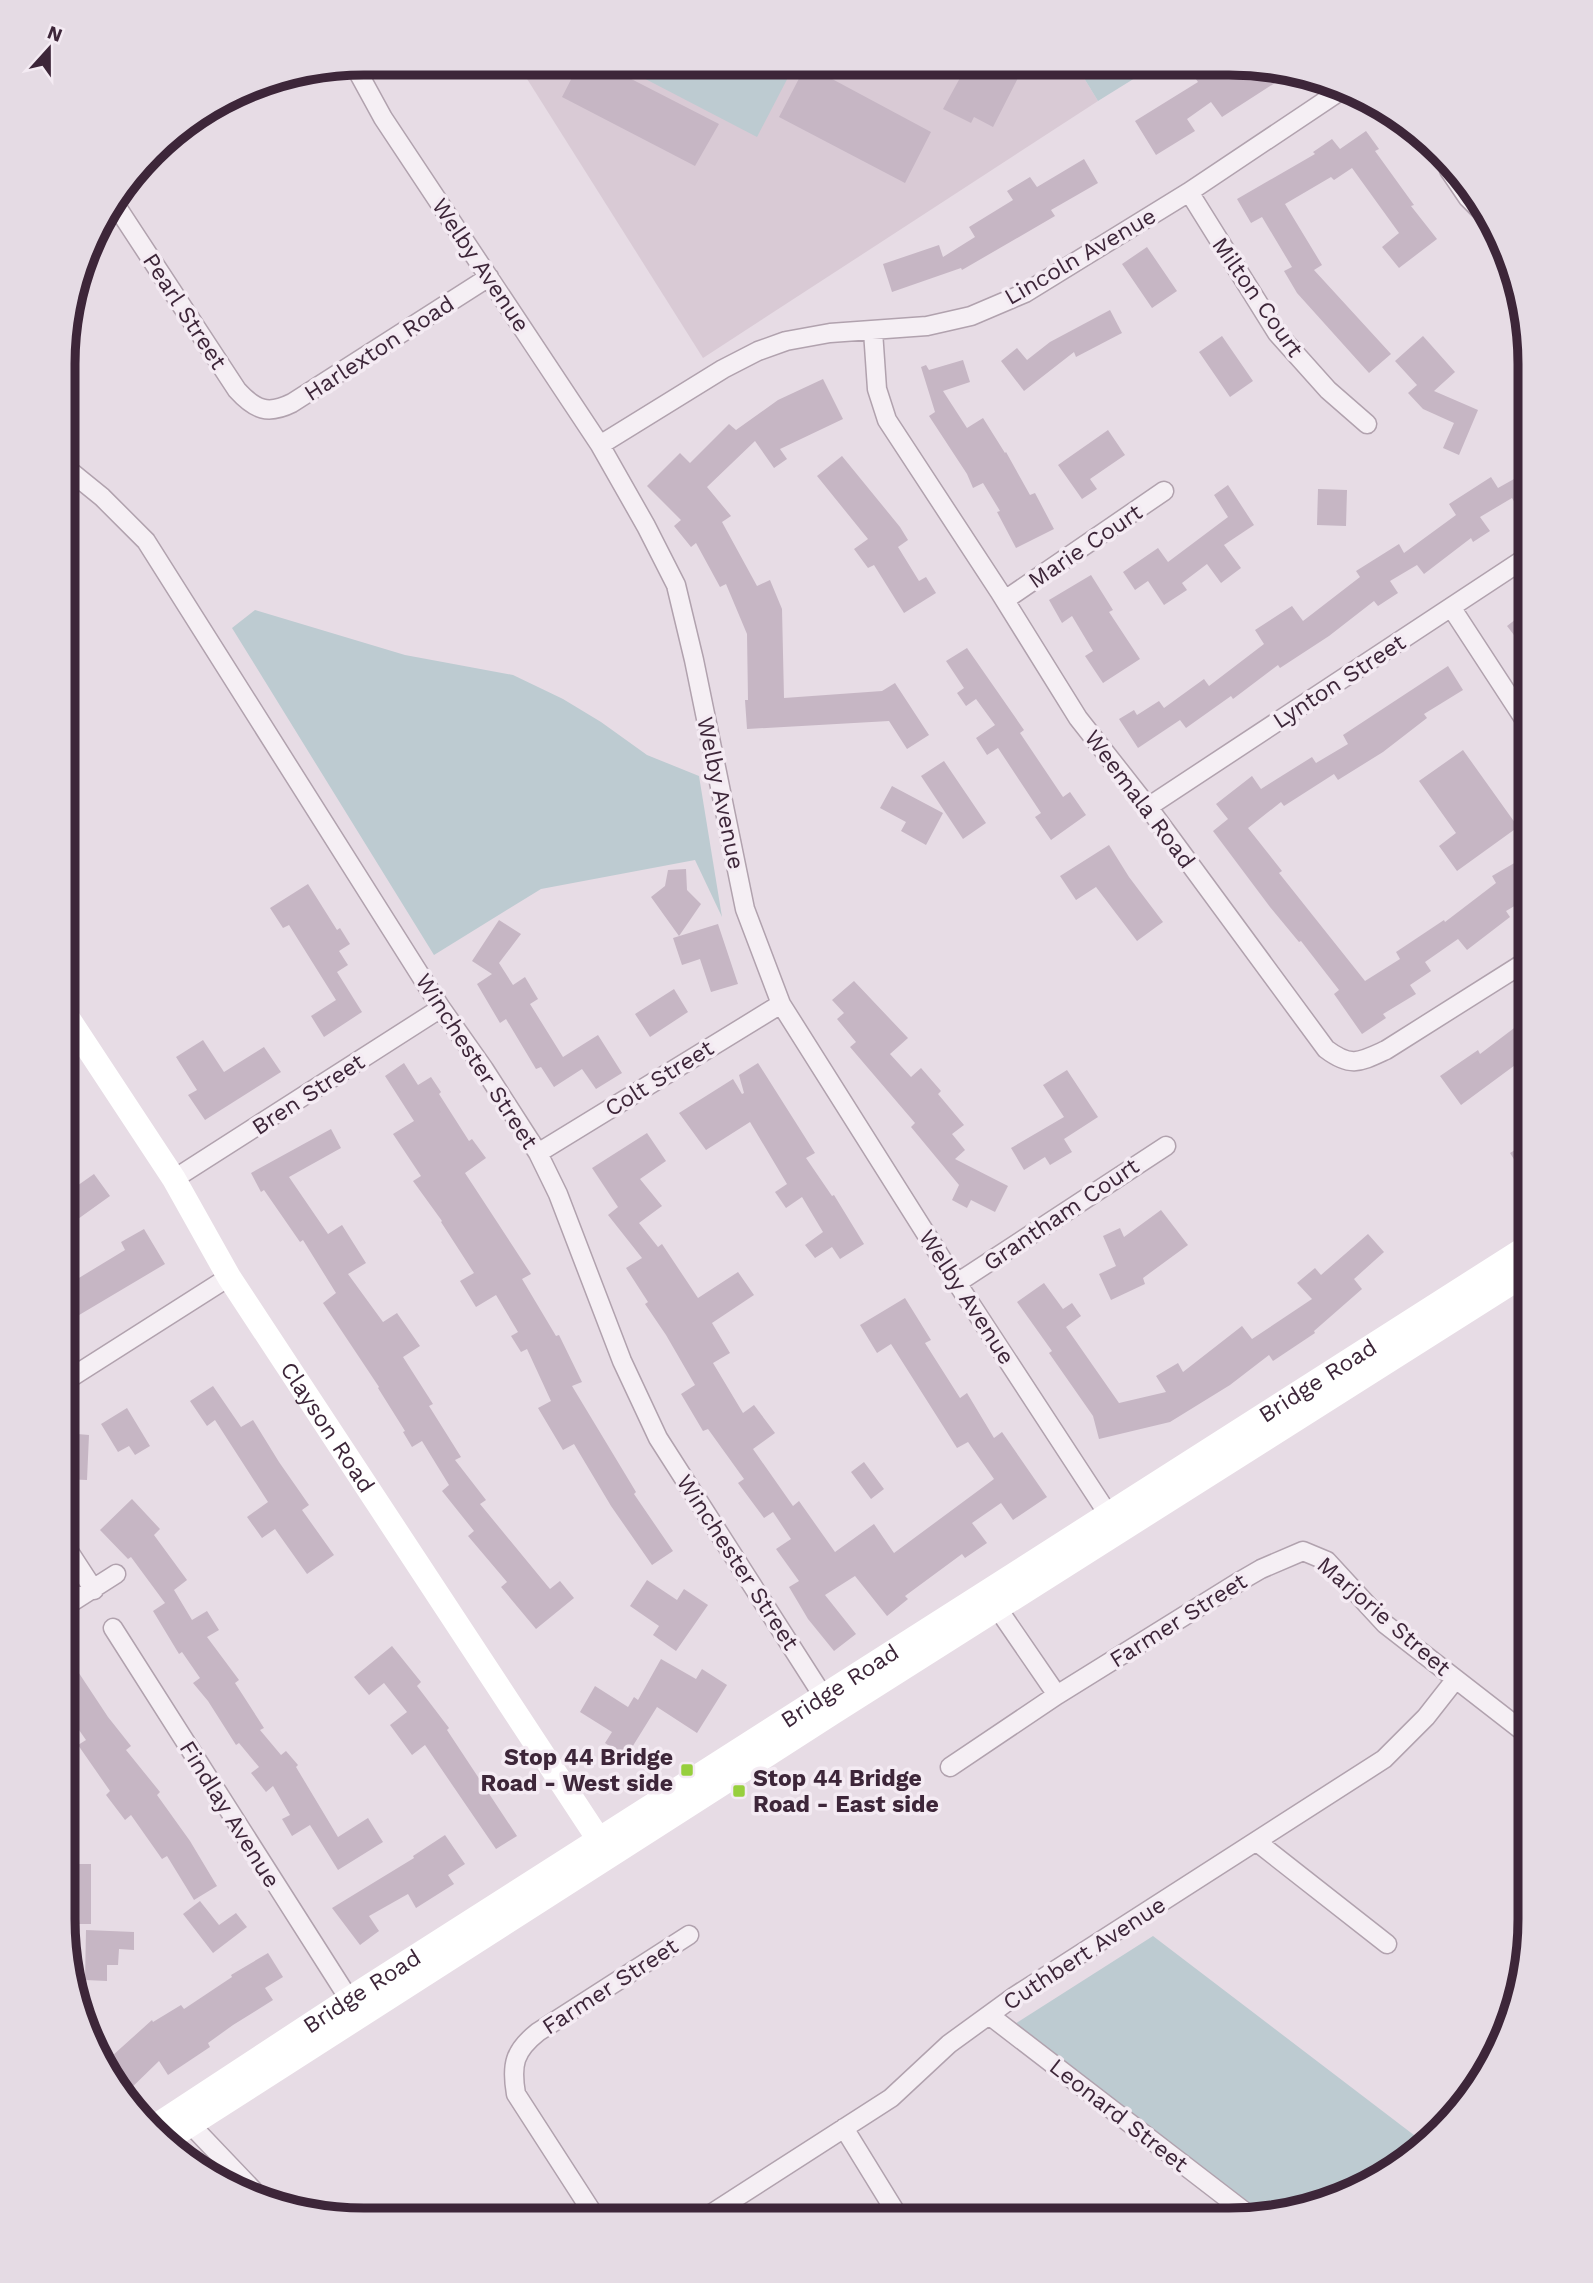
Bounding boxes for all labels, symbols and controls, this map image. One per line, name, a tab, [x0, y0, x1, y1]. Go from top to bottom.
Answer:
north arrow	[14, 14, 84, 84]
text: N	[44, 20, 66, 47]
street label: Welby Avenue	[426, 193, 535, 337]
street label: Lincoln Avenue	[1000, 202, 1161, 311]
street label: Milton Court	[1206, 232, 1309, 363]
street label: Pearl Street	[137, 248, 232, 375]
street label: Harlexton Road	[299, 290, 459, 407]
street label: Marie Court	[1023, 498, 1148, 594]
street label: Lynton Street	[1268, 628, 1411, 734]
street label: Welby Avenue	[691, 714, 750, 872]
street label: Weemala Road	[1079, 725, 1200, 874]
street label: Winchester Street	[410, 968, 544, 1154]
street label: Colt Street	[600, 1034, 719, 1122]
street label: Bren Street	[247, 1048, 370, 1141]
street label: Grantham Court	[978, 1152, 1144, 1276]
street label: Welby Avenue	[913, 1225, 1020, 1370]
street label: Bridge Road	[1254, 1333, 1382, 1429]
street label: Clayson Road	[275, 1357, 380, 1498]
street label: Winchester Street	[671, 1469, 805, 1655]
street label: Marjorie Street	[1312, 1551, 1456, 1682]
street label: Farmer Street	[1105, 1567, 1252, 1673]
street label: Bridge Road	[776, 1639, 904, 1734]
street label: Findlay Avenue	[174, 1736, 285, 1893]
place label: Stop 44 Bridge Road - West side	[480, 1744, 673, 1797]
marker: Stop 44 Bridge Road - West side	[679, 1762, 695, 1778]
place label: Stop 44 Bridge Road - East side	[753, 1765, 939, 1818]
marker: Stop 44 Bridge Road - East side	[731, 1783, 747, 1799]
street label: Cuthbert Avenue	[998, 1891, 1171, 2016]
street label: Farmer Street	[537, 1932, 683, 2040]
street label: Bridge Road	[298, 1944, 426, 2039]
street label: Leonard Street	[1044, 2053, 1194, 2178]

